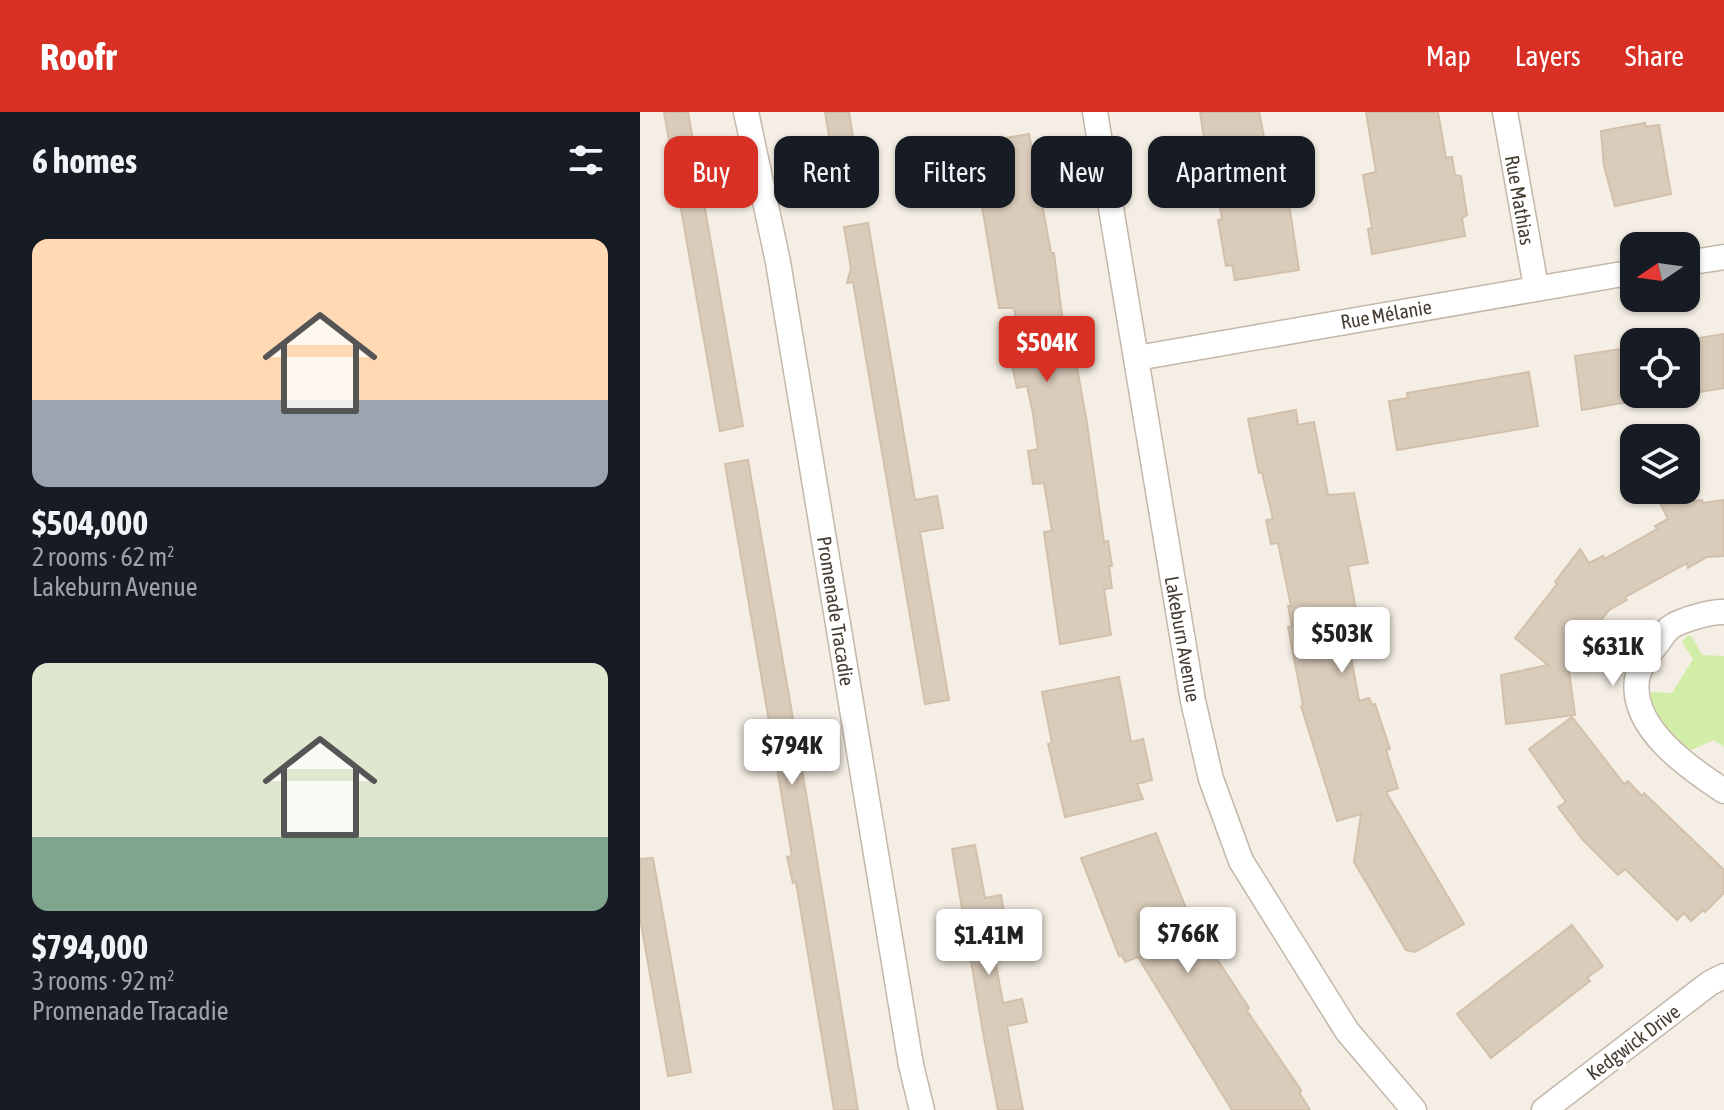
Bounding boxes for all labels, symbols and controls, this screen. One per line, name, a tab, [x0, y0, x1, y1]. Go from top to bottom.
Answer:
text: Roofr	[40, 35, 116, 78]
text: Map	[1426, 40, 1471, 72]
text: Layers	[1515, 40, 1581, 72]
text: Share	[1625, 40, 1684, 72]
chip: Buy	[664, 136, 758, 208]
chip: Rent	[774, 136, 879, 208]
chip: Filters	[895, 136, 1015, 208]
chip: New	[1031, 136, 1132, 208]
chip: Apartment	[1148, 136, 1315, 208]
icon: filters	[564, 138, 608, 182]
text: 6 homes	[32, 141, 137, 180]
street label: Rue Mathias	[1501, 153, 1539, 247]
north arrow	[1620, 232, 1700, 312]
map controls	[1620, 232, 1700, 504]
icon: home	[248, 291, 392, 435]
street label: Rue Mélanie	[1339, 295, 1433, 333]
pin: $504K	[991, 316, 1103, 384]
text: $504K	[1017, 327, 1077, 357]
button: locate	[1620, 328, 1700, 408]
button: layers	[1620, 424, 1700, 504]
text: $504,000	[32, 503, 148, 542]
street label: Promenade Tracadie	[813, 535, 859, 687]
text: 2 rooms · 62 m²	[32, 542, 174, 572]
text: Lakeburn Avenue	[32, 572, 198, 602]
street label: Lakeburn Avenue	[1161, 574, 1205, 704]
pin: $503K	[1286, 607, 1398, 675]
text: $503K	[1312, 618, 1372, 648]
pin: $631K	[1557, 620, 1669, 688]
text: $631K	[1583, 631, 1643, 661]
icon: home	[248, 715, 392, 859]
pin: $794K	[736, 719, 848, 787]
text: $794K	[762, 730, 822, 760]
pin: $766K	[1132, 907, 1244, 975]
pin: $1.41M	[924, 909, 1054, 977]
text: $766K	[1158, 918, 1218, 948]
text: $1.41M	[954, 920, 1024, 950]
text: $794,000	[32, 927, 148, 966]
text: 3 rooms · 92 m²	[32, 966, 174, 996]
text: Promenade Tracadie	[32, 996, 228, 1026]
street label: Kedgwick Drive	[1582, 999, 1684, 1085]

